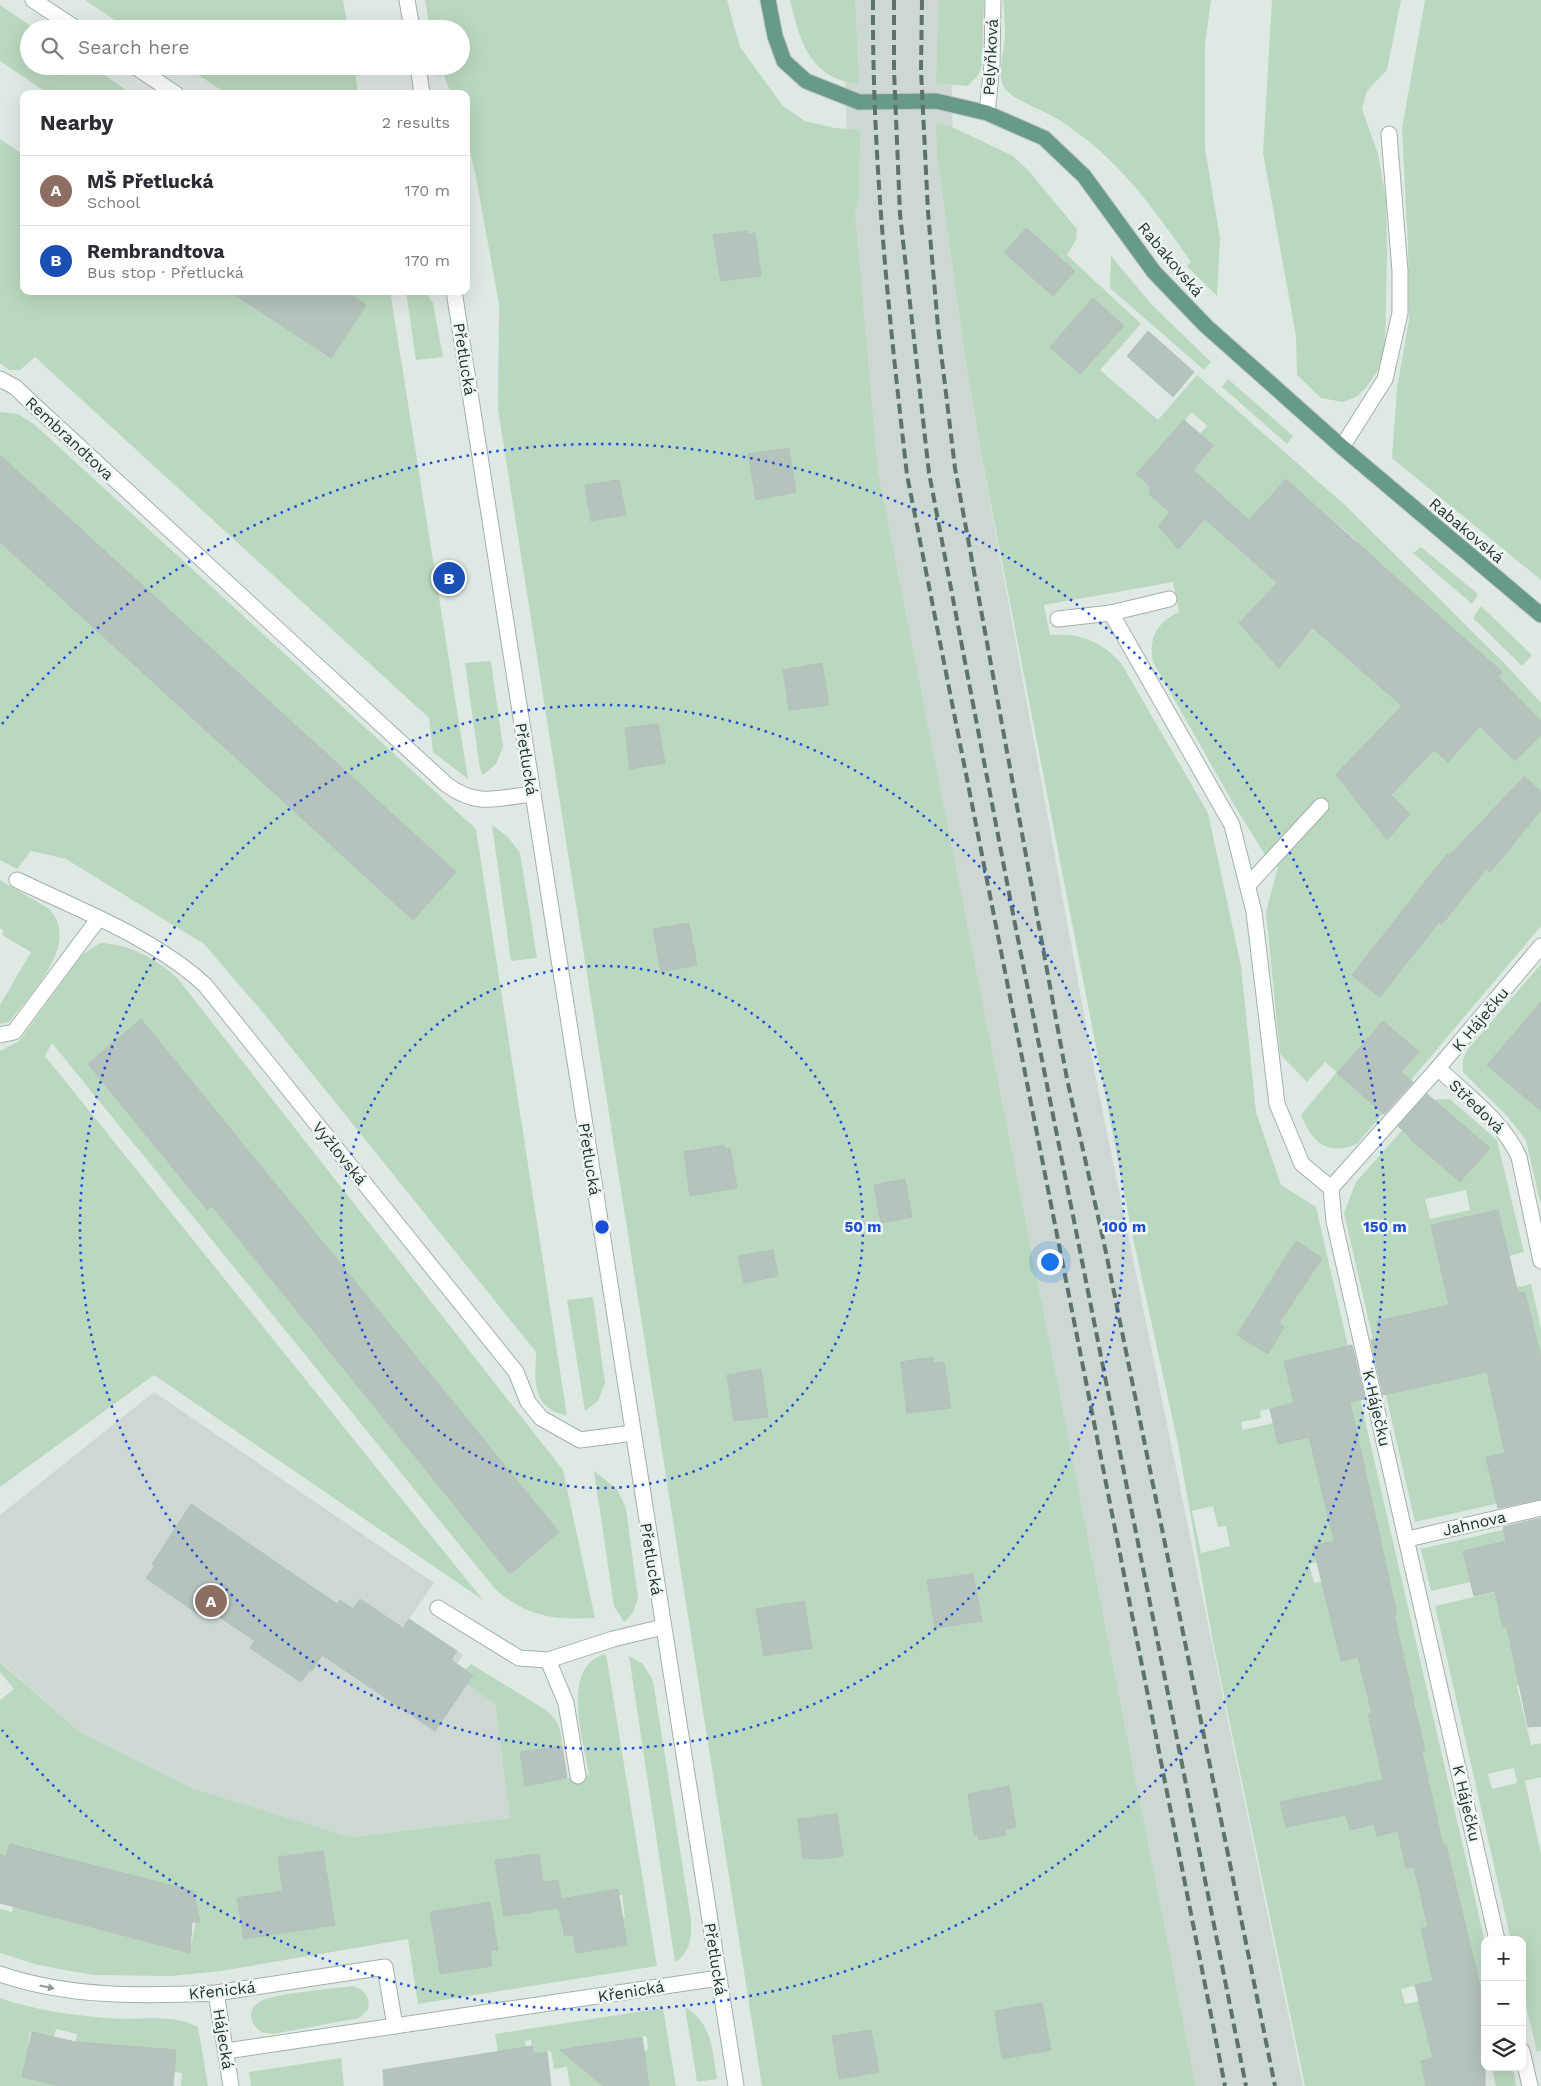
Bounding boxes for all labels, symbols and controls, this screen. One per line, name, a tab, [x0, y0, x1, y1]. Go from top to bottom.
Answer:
street label: Pelyňková	[979, 18, 1002, 96]
search box	[20, 20, 470, 75]
icon: search	[38, 34, 66, 62]
text: Search here	[78, 36, 189, 59]
text: Nearby	[40, 110, 113, 135]
text: 2 results	[382, 113, 450, 132]
text: MŠ Přetlucká	[87, 170, 213, 193]
text: A	[51, 181, 61, 200]
text: 170 m	[404, 181, 450, 200]
text: School	[87, 193, 140, 212]
street label: Rabakovská	[1134, 218, 1207, 301]
text: Rembrandtova	[87, 240, 225, 263]
text: B	[51, 251, 61, 270]
text: 170 m	[404, 251, 450, 270]
text: Bus stop · Přetlucká	[87, 263, 244, 282]
street label: Přetlucká	[449, 321, 480, 397]
street label: Rembrandtova	[22, 393, 118, 484]
street label: Rabakovská	[1425, 494, 1508, 567]
pin: B	[433, 559, 465, 597]
street label: Přetlucká	[511, 721, 542, 797]
street label: K Háječku	[1448, 983, 1513, 1055]
street label: Středová	[1445, 1075, 1508, 1137]
street label: Vyžlovská	[308, 1118, 371, 1189]
street label: Přetlucká	[574, 1121, 605, 1197]
centre of rings	[593, 1218, 611, 1236]
text: 50 m	[845, 1218, 881, 1236]
text: 100 m	[1102, 1218, 1146, 1236]
text: 150 m	[1363, 1218, 1407, 1236]
your location	[1037, 1249, 1063, 1275]
street label: K Háječku	[1359, 1368, 1395, 1448]
street label: Jahnova	[1441, 1507, 1508, 1540]
street label: Přetlucká	[636, 1521, 667, 1597]
pin: A	[195, 1582, 227, 1620]
street label: K Háječku	[1449, 1763, 1485, 1843]
street label: Přetlucká	[700, 1921, 731, 1997]
map controls	[1481, 1936, 1526, 2071]
button: +	[1481, 1936, 1526, 1981]
street label: Křenická	[596, 1977, 666, 2006]
street label: Křenická	[188, 1978, 256, 2003]
button: −	[1481, 1981, 1526, 2026]
one-way arrow	[40, 1983, 56, 1991]
street label: Hájecká	[209, 2007, 238, 2071]
button: layers	[1481, 2026, 1526, 2071]

